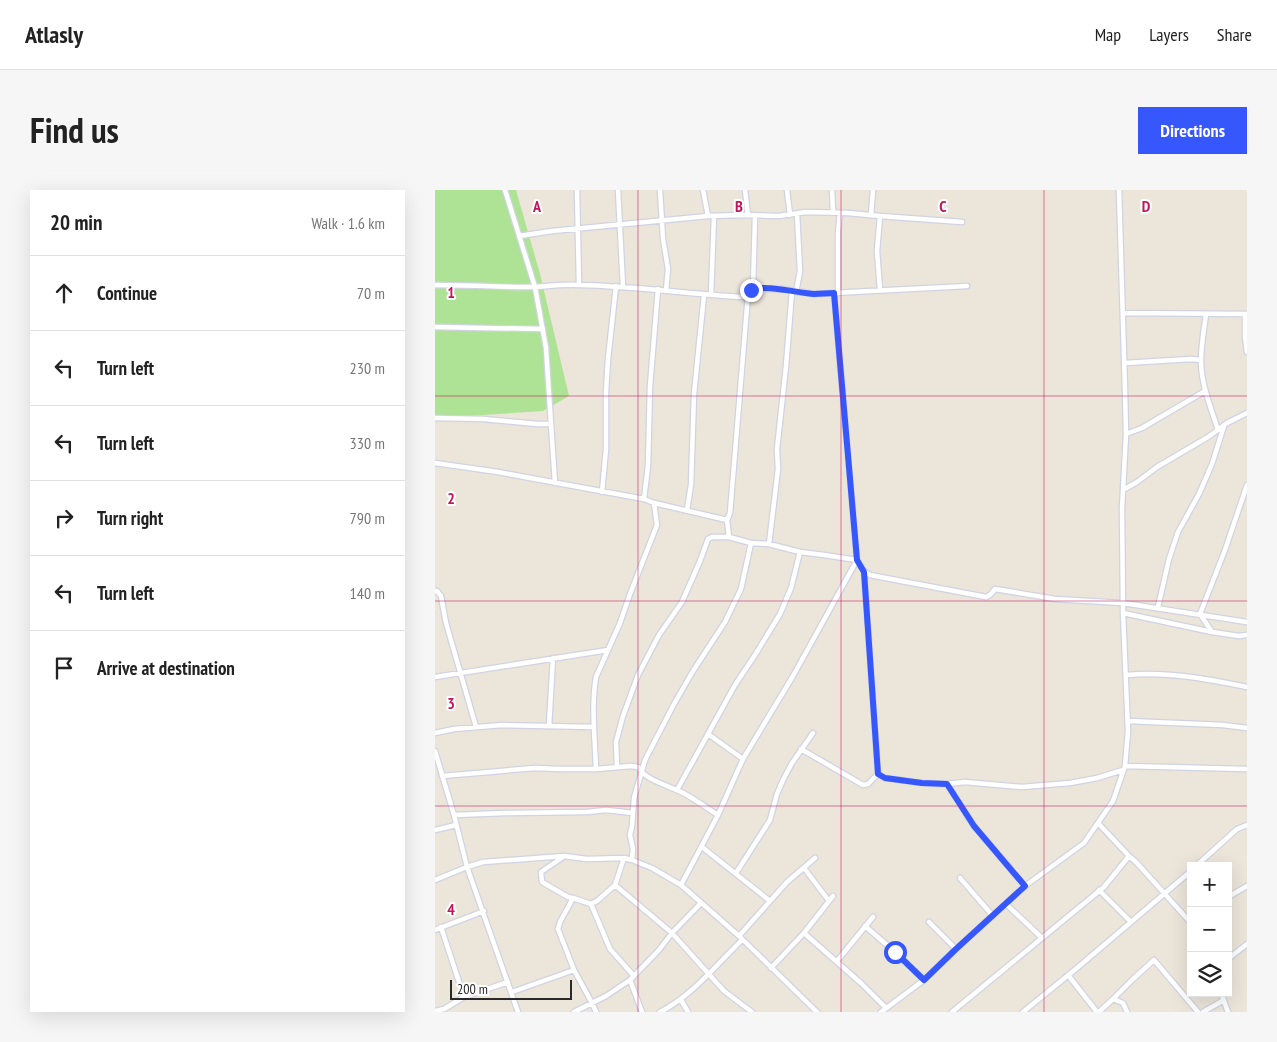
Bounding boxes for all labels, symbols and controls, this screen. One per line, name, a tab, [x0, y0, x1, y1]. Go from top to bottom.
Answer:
text: Atlasly	[25, 19, 83, 50]
text: Map	[1095, 23, 1121, 46]
text: Layers	[1149, 23, 1189, 46]
text: Share	[1217, 23, 1252, 46]
text: Find us	[30, 107, 119, 153]
button: Directions	[1138, 107, 1247, 154]
text: A	[532, 196, 542, 216]
text: B	[735, 196, 743, 216]
text: C	[939, 196, 947, 216]
text: D	[1142, 196, 1151, 216]
text: 20 min	[50, 209, 102, 236]
text: Walk · 1.6 km	[311, 213, 385, 233]
icon: ahead	[50, 279, 78, 307]
route end	[740, 279, 763, 302]
text: Continue	[97, 281, 157, 305]
text: 1	[447, 282, 455, 302]
text: 70 m	[357, 283, 385, 303]
icon: left	[50, 354, 78, 382]
text: Turn left	[97, 356, 154, 380]
text: 230 m	[350, 358, 385, 378]
icon: left	[50, 429, 78, 457]
text: Turn left	[97, 431, 154, 455]
text: 330 m	[350, 433, 385, 453]
text: 2	[447, 488, 455, 508]
icon: right	[50, 504, 78, 532]
text: Turn right	[97, 506, 163, 530]
text: 790 m	[350, 508, 385, 528]
icon: left	[50, 579, 78, 607]
text: Turn left	[97, 581, 154, 605]
text: 140 m	[350, 583, 385, 603]
icon: arrive	[50, 654, 78, 682]
text: Arrive at destination	[97, 656, 235, 680]
text: 3	[447, 693, 455, 713]
map controls	[1187, 862, 1232, 997]
button: +	[1187, 862, 1232, 907]
text: 4	[447, 899, 455, 919]
button: −	[1187, 907, 1232, 952]
route start	[884, 941, 907, 964]
button: layers	[1187, 952, 1232, 997]
scale bar	[450, 977, 573, 1000]
text: 200 m	[457, 980, 488, 998]

